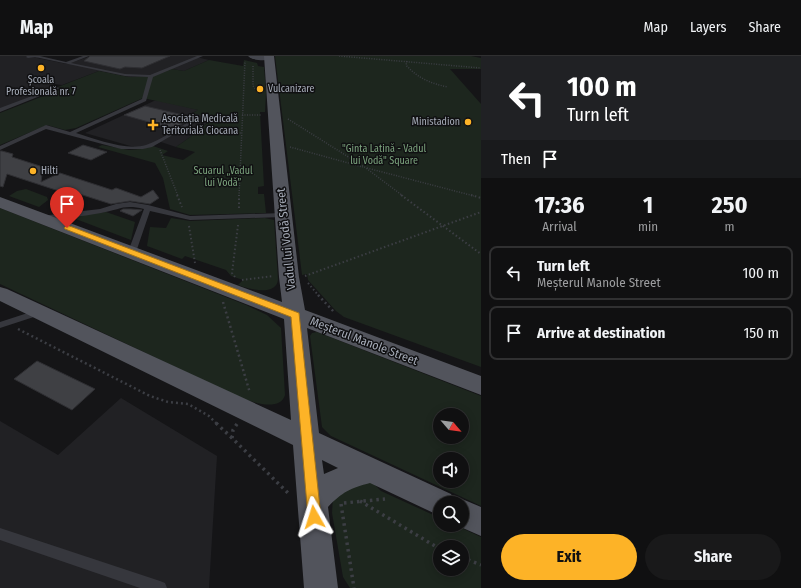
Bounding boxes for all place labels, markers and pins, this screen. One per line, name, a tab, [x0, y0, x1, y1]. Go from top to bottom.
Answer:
marker: Școala Profesională nr. 7	[36, 63, 46, 73]
place label: Școala Profesională nr. 7	[6, 74, 76, 98]
place label: Vulcanizare	[268, 83, 315, 95]
marker: Vulcanizare	[255, 84, 265, 94]
place label: Asociația Medicală Teritorială Ciocana	[162, 113, 238, 137]
place label: Ministadion	[412, 116, 460, 128]
marker: Ministadion	[463, 117, 473, 127]
marker: Asociația Medicală Teritorială Ciocana	[147, 119, 159, 131]
place label: Hilti	[41, 165, 58, 177]
marker: Hilti	[28, 166, 38, 176]
pin	[50, 187, 84, 228]

